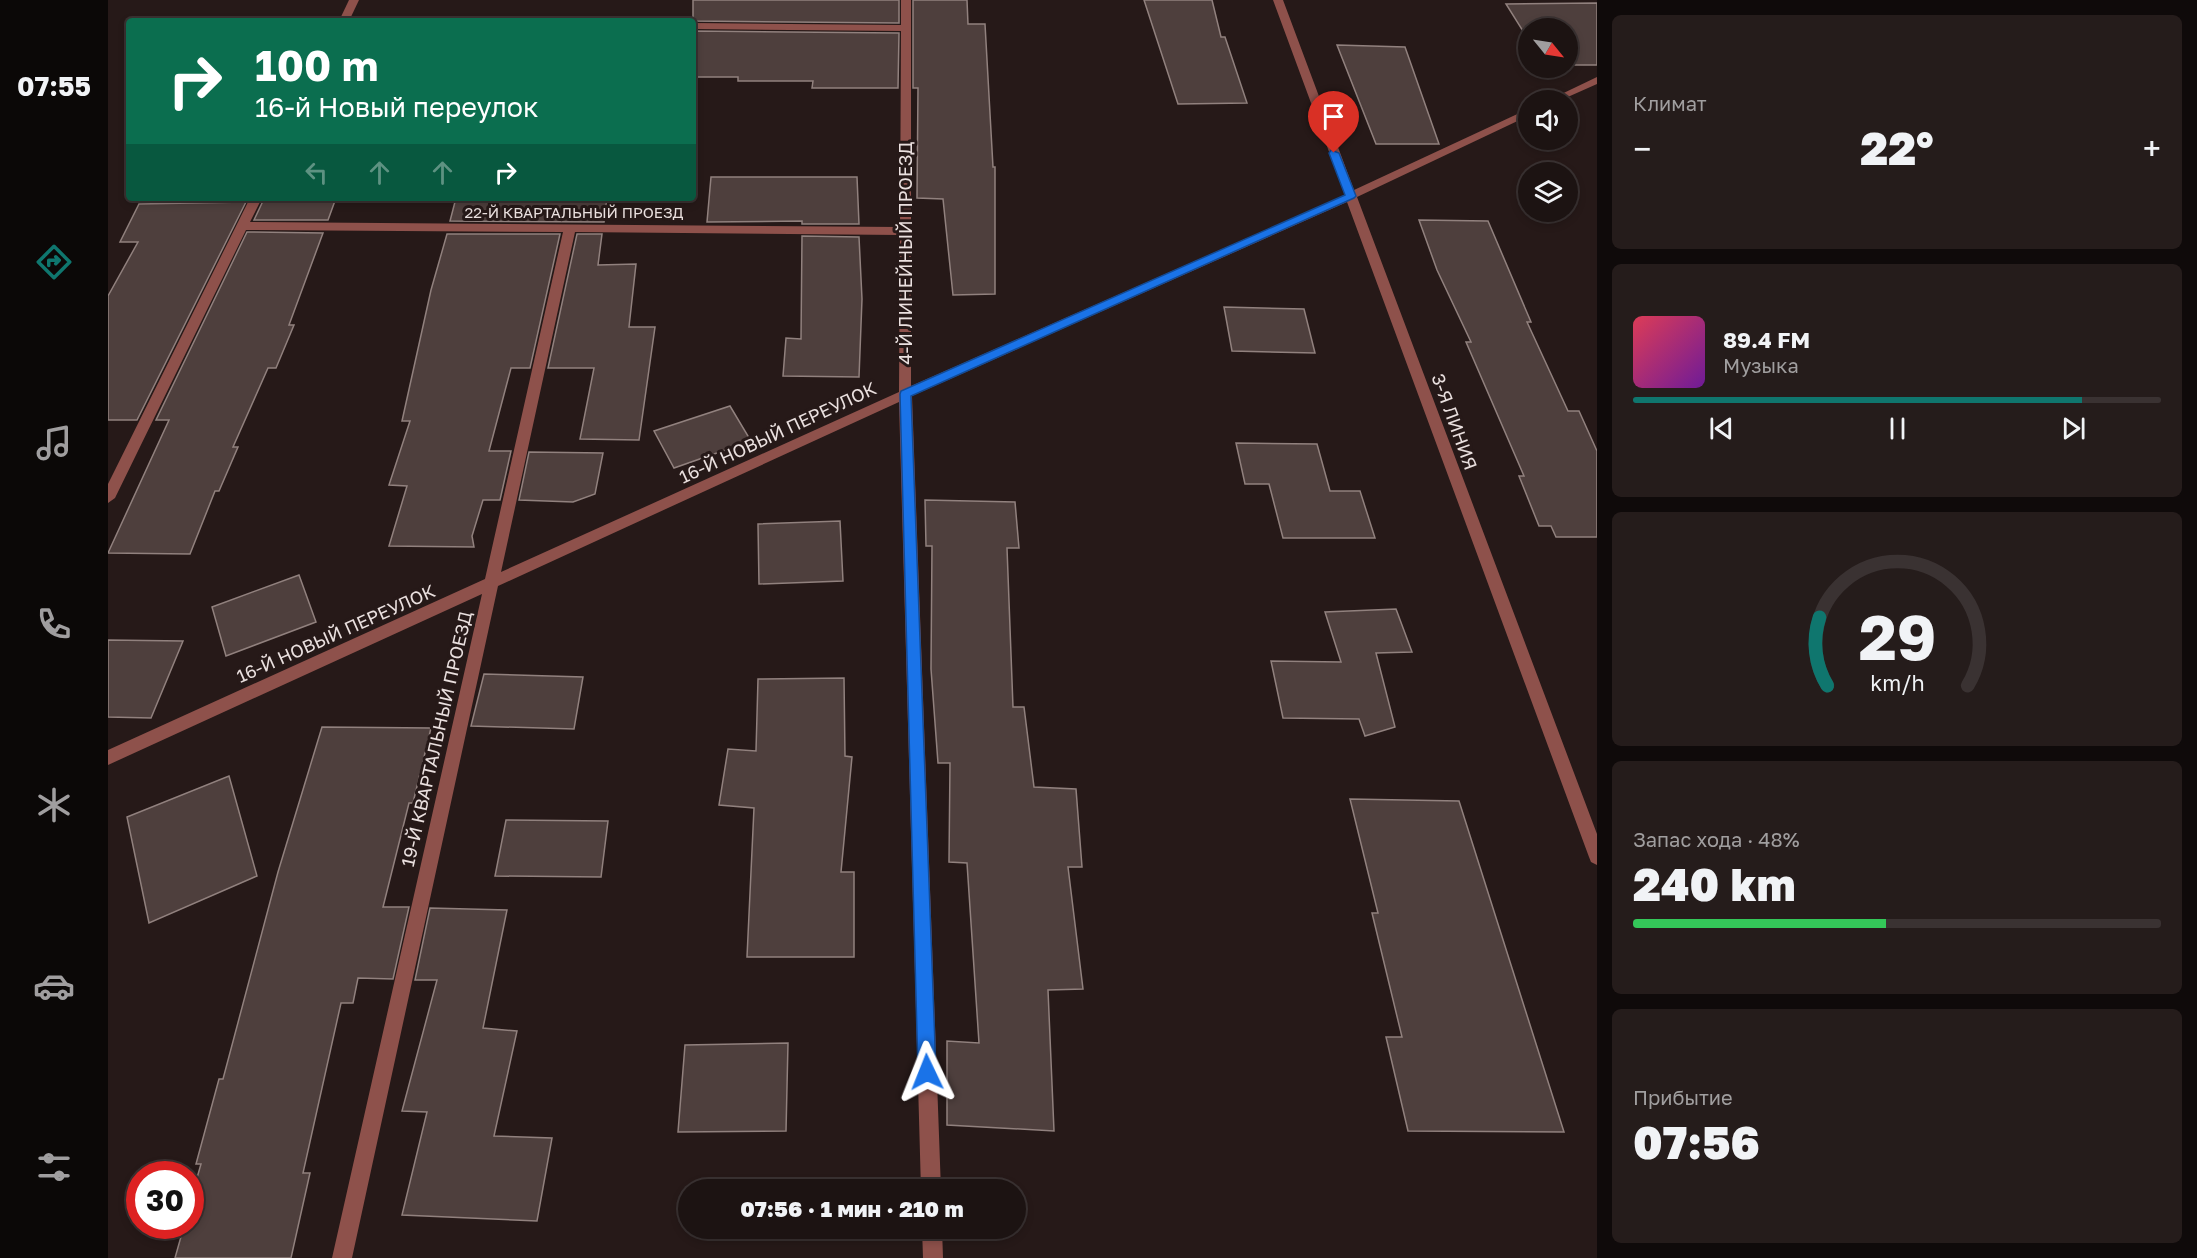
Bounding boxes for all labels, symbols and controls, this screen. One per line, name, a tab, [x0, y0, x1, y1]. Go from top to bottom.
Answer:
north arrow	[1518, 18, 1578, 78]
map controls	[1518, 18, 1578, 222]
text: 100 m	[255, 40, 378, 90]
icon: right	[156, 42, 234, 120]
text: 07:55	[17, 70, 91, 102]
button: sound	[1518, 90, 1578, 150]
text: 16-й Новый переулок	[255, 91, 539, 123]
pin	[1308, 91, 1359, 153]
text: Климат	[1633, 91, 1707, 115]
icon: arrive	[1317, 100, 1350, 133]
text: 22°	[1860, 121, 1934, 175]
text: −	[1633, 129, 1651, 168]
text: +	[2143, 129, 2161, 168]
street label: 4-Й ЛИНЕЙНЫЙ ПРОЕЗД	[894, 142, 916, 364]
icon: left	[300, 156, 333, 189]
icon: ahead	[363, 156, 396, 189]
icon: ahead	[426, 156, 459, 189]
icon: right	[489, 156, 522, 189]
button: layers	[1518, 162, 1578, 222]
street label: 22-Й КВАРТАЛЬНЫЙ ПРОЕЗД	[465, 203, 684, 221]
icon: directions	[33, 241, 75, 283]
text: 89.4 FM	[1723, 326, 1810, 353]
text: Музыка	[1723, 353, 1799, 377]
street label: 3-Я ЛИНИЯ	[1427, 371, 1482, 473]
street label: 16-Й НОВЫЙ ПЕРЕУЛОК	[675, 377, 880, 488]
icon: previous	[1705, 412, 1738, 445]
icon: pause	[1881, 412, 1914, 445]
icon: next	[2057, 412, 2090, 445]
icon: music	[33, 422, 75, 464]
street label: 16-Й НОВЫЙ ПЕРЕУЛОК	[233, 579, 439, 687]
text: 29	[1858, 599, 1936, 674]
icon: phone	[33, 603, 75, 645]
street label: 19-Й КВАРТАЛЬНЫЙ ПРОЕЗД	[396, 609, 476, 869]
text: km/h	[1870, 670, 1924, 696]
icon: climate	[33, 784, 75, 826]
text: Запас хода · 48%	[1633, 827, 1800, 851]
text: 240 km	[1633, 857, 1796, 911]
icon: car	[33, 965, 75, 1007]
position arrow	[895, 1040, 959, 1104]
text: Прибытие	[1633, 1085, 1733, 1109]
text: 07:56	[1633, 1115, 1760, 1169]
icon: filters	[33, 1146, 75, 1188]
speed limit sign: 30	[126, 1161, 204, 1239]
text: 07:56 · 1 мин · 210 m	[740, 1195, 964, 1222]

